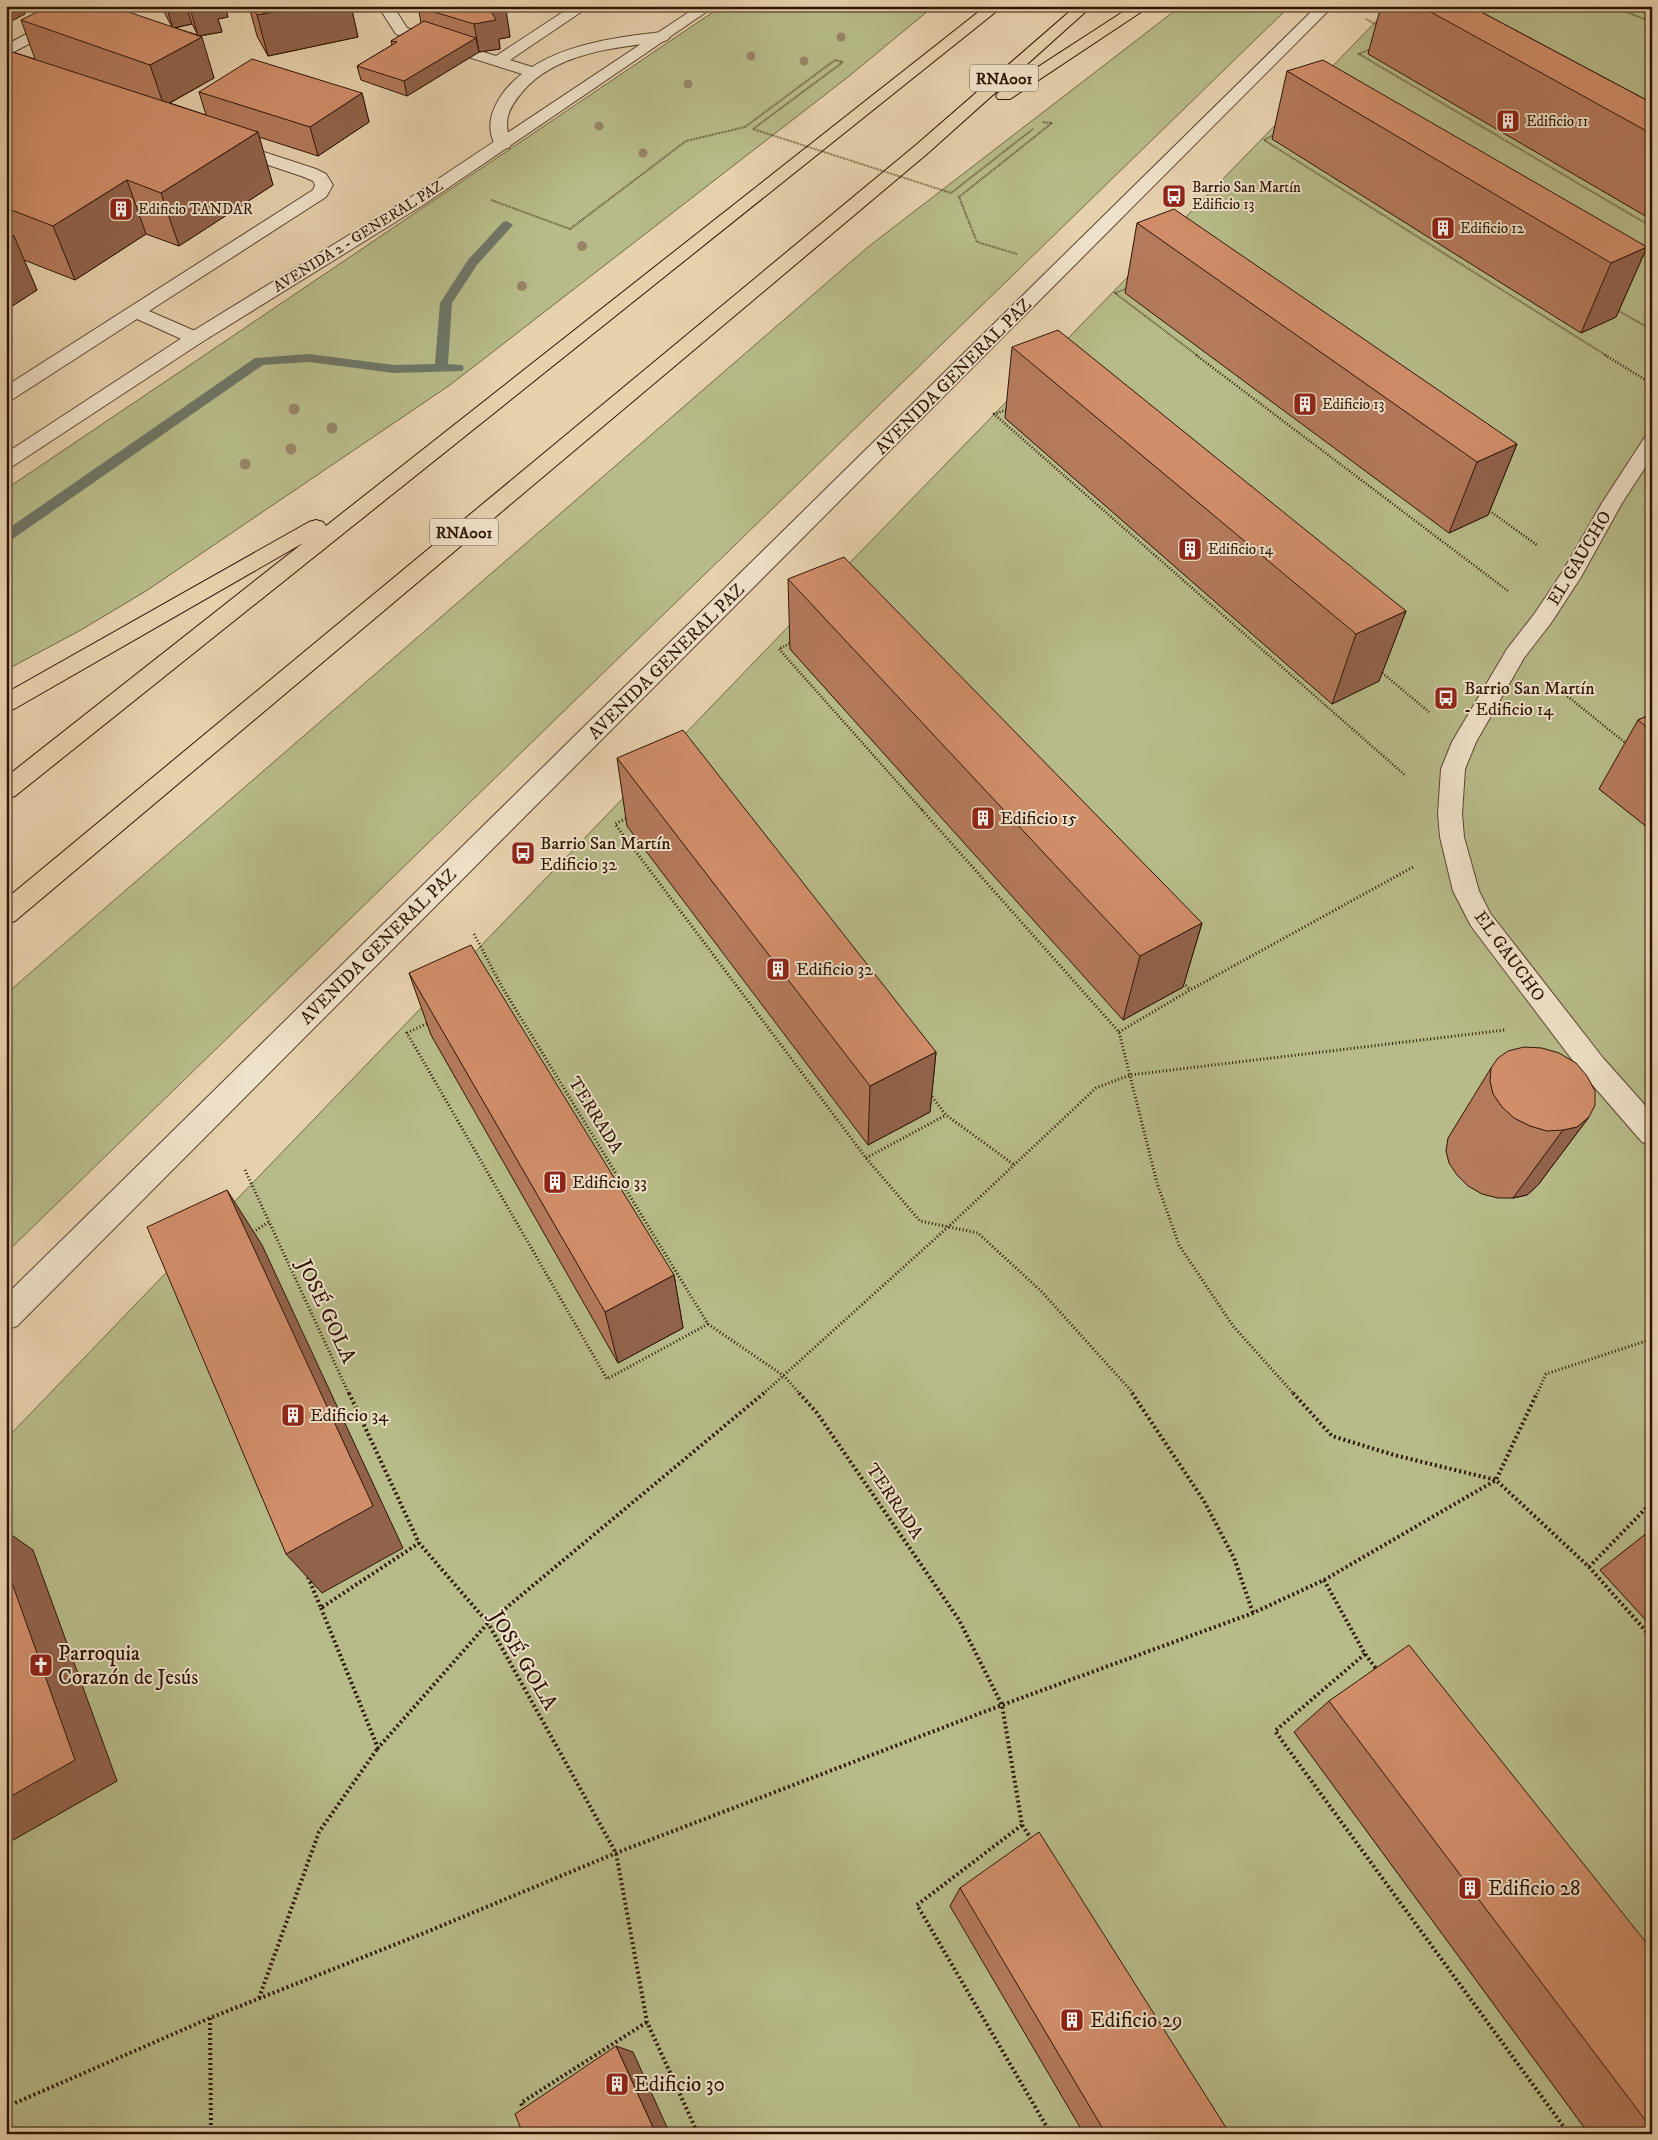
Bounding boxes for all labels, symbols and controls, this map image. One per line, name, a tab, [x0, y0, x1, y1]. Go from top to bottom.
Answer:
road number: RNA001	[970, 64, 1038, 92]
building icon: Edificio 11	[1495, 108, 1521, 134]
place label: Edificio 11	[1526, 112, 1588, 131]
street label: AVENIDA 2 - GENERAL PAZ	[270, 176, 447, 297]
place label: Barrio San Martín Edificio 13	[1192, 178, 1301, 214]
bus stop icon: Barrio San Martín Edificio 13	[1161, 183, 1187, 209]
building icon: Edificio TANDAR	[108, 196, 134, 222]
place label: Edificio TANDAR	[138, 200, 253, 219]
building icon: Edificio 12	[1430, 215, 1456, 241]
place label: Edificio 12	[1460, 219, 1525, 238]
street label: AVENIDA GENERAL PAZ	[871, 294, 1037, 459]
building icon: Edificio 13	[1292, 391, 1318, 417]
place label: Edificio 13	[1322, 395, 1384, 414]
street label: EL GAUCHO	[1543, 507, 1617, 610]
road number: RNA001	[430, 518, 498, 546]
building icon: Edificio 14	[1177, 536, 1203, 562]
place label: Edificio 14	[1208, 540, 1274, 559]
street label: AVENIDA GENERAL PAZ	[584, 579, 750, 744]
place label: Barrio San Martín - Edificio 14	[1464, 678, 1595, 721]
bus stop icon: Barrio San Martín - Edificio 14	[1433, 685, 1459, 711]
building icon: Edificio 15	[970, 805, 996, 831]
place label: Edificio 15	[1000, 808, 1077, 830]
place label: Barrio San Martín Edificio 32	[540, 833, 671, 876]
bus stop icon: Barrio San Martín Edificio 32	[510, 840, 536, 866]
street label: AVENIDA GENERAL PAZ	[296, 864, 462, 1029]
street label: EL GAUCHO	[1469, 907, 1549, 1006]
building icon: Edificio 32	[765, 956, 791, 982]
place label: Edificio 32	[796, 959, 873, 981]
street label: TERRADA	[563, 1073, 628, 1158]
building icon: Edificio 33	[542, 1169, 568, 1195]
place label: Edificio 33	[572, 1172, 647, 1194]
street label: JOSÉ GOLA	[290, 1253, 363, 1368]
building icon: Edificio 34	[280, 1402, 306, 1428]
place label: Edificio 34	[310, 1405, 389, 1427]
street label: TERRADA	[861, 1460, 928, 1544]
street label: JOSÉ GOLA	[482, 1604, 564, 1716]
place label: Parroquia Corazón de Jesús	[58, 1641, 198, 1691]
church icon: Parroquia Corazón de Jesús	[28, 1652, 54, 1678]
building icon: Edificio 28	[1457, 1875, 1483, 1901]
place label: Edificio 28	[1488, 1876, 1581, 1902]
building icon: Edificio 29	[1059, 2007, 1085, 2033]
place label: Edificio 29	[1090, 2008, 1183, 2034]
building icon: Edificio 30	[604, 2071, 630, 2097]
place label: Edificio 30	[634, 2072, 725, 2098]

